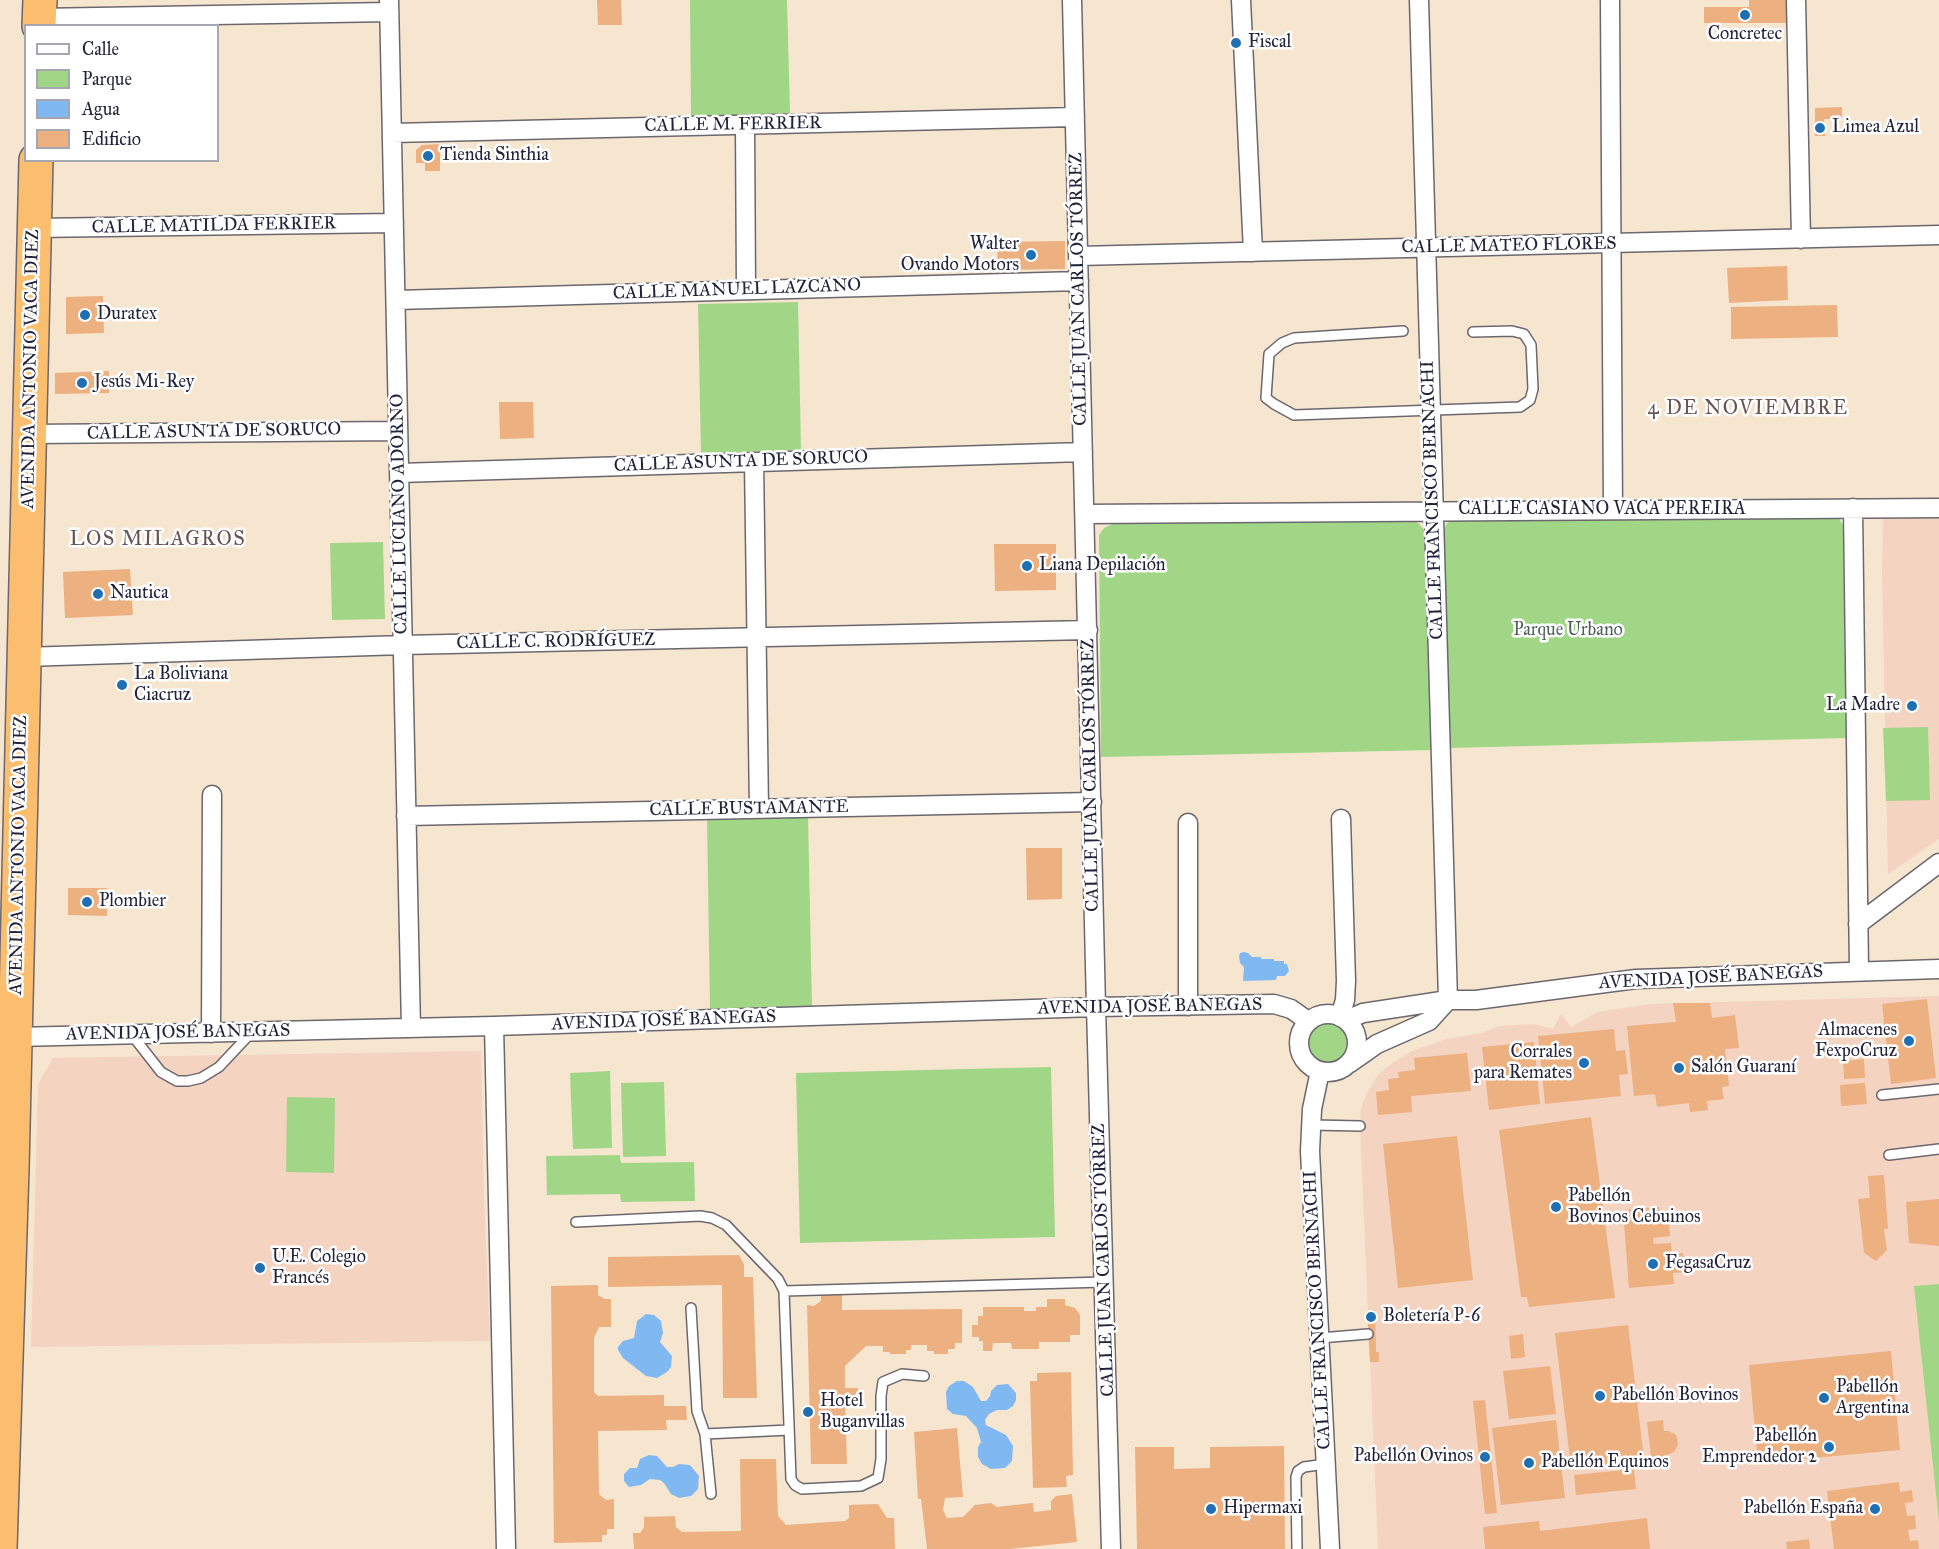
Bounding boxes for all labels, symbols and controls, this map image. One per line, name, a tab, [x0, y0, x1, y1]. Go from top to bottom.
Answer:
marker: Concretec	[1738, 8, 1752, 22]
legend	[24, 24, 219, 162]
place label: Concretec	[1708, 24, 1782, 46]
place label: Fiscal	[1248, 32, 1291, 54]
marker: Fiscal	[1229, 36, 1243, 50]
text: Calle	[82, 38, 119, 60]
text: Parque	[82, 68, 132, 90]
text: Agua	[82, 98, 120, 120]
street label: CALLE M. FERRIER	[644, 113, 822, 137]
place label: Limea Azul	[1832, 117, 1919, 139]
marker: Limea Azul	[1813, 121, 1827, 135]
text: Edificio	[82, 128, 141, 150]
place label: Tienda Sinthia	[440, 145, 549, 167]
marker: Tienda Sinthia	[421, 149, 435, 163]
street label: CALLE JUAN CARLOS TÓRREZ	[1066, 152, 1092, 426]
street label: CALLE MATILDA FERRIER	[92, 213, 336, 239]
street label: AVENIDA ANTONIO VACA DIEZ	[18, 229, 44, 509]
street label: CALLE MATEO FLORES	[1401, 233, 1617, 259]
place label: Walter Ovando Motors	[901, 234, 1019, 276]
marker: Walter Ovando Motors	[1024, 248, 1038, 262]
street label: CALLE MANUEL LAZCANO	[613, 275, 861, 305]
place label: Duratex	[97, 304, 157, 326]
marker: Duratex	[78, 308, 92, 322]
street label: CALLE FRANCISCO BERNACHI	[1417, 360, 1449, 640]
place label: Jesús Mi-Rey	[94, 372, 194, 394]
marker: Jesús Mi-Rey	[75, 376, 89, 390]
street label: CALLE LUCIANO ADORNO	[387, 393, 413, 635]
district label: 4 DE NOVIEMBRE	[1647, 397, 1849, 421]
street label: CALLE ASUNTA DE SORUCO	[87, 419, 341, 445]
street label: CALLE ASUNTA DE SORUCO	[613, 447, 869, 477]
street label: CALLE CASIANO VACA PEREIRA	[1458, 499, 1746, 521]
district label: LOS MILAGROS	[70, 528, 246, 552]
place label: Liana Depilación	[1039, 555, 1166, 577]
marker: Liana Depilación	[1020, 559, 1034, 573]
place label: Nautica	[110, 583, 168, 605]
marker: Nautica	[91, 587, 105, 601]
park label: Parque Urbano	[1513, 620, 1623, 642]
street label: CALLE C. RODRÍGUEZ	[456, 629, 656, 655]
street label: CALLE JUAN CARLOS TÓRREZ	[1078, 638, 1104, 912]
place label: La Boliviana Ciacruz	[134, 664, 228, 706]
marker: La Boliviana Ciacruz	[115, 678, 129, 692]
place label: La Madre	[1826, 695, 1900, 717]
marker: La Madre	[1905, 699, 1919, 713]
street label: AVENIDA ANTONIO VACA DIEZ	[6, 715, 32, 995]
street label: CALLE BUSTAMANTE	[649, 796, 849, 822]
place label: Plombier	[99, 891, 166, 913]
marker: Plombier	[80, 895, 94, 909]
street label: AVENIDA JOSÉ BANEGAS	[1598, 961, 1824, 995]
street label: AVENIDA JOSÉ BANEGAS	[1037, 994, 1263, 1020]
street label: AVENIDA JOSÉ BANEGAS	[551, 1006, 777, 1036]
street label: AVENIDA JOSÉ BANEGAS	[65, 1020, 291, 1046]
place label: Almacenes FexpoCruz	[1815, 1020, 1897, 1062]
marker: Almacenes FexpoCruz	[1902, 1034, 1916, 1048]
place label: Corrales para Remates	[1474, 1042, 1572, 1084]
marker: Corrales para Remates	[1577, 1056, 1591, 1070]
place label: Salón Guaraní	[1691, 1057, 1796, 1079]
marker: Salón Guaraní	[1672, 1061, 1686, 1075]
street label: CALLE JUAN CARLOS TÓRREZ	[1088, 1123, 1120, 1397]
street label: CALLE FRANCISCO BERNACHI	[1300, 1170, 1336, 1450]
place label: Pabellón Bovinos Cebuinos	[1568, 1186, 1701, 1228]
marker: Pabellón Bovinos Cebuinos	[1549, 1200, 1563, 1214]
place label: U.E. Colegio Francés	[272, 1247, 366, 1290]
place label: FegasaCruz	[1665, 1253, 1751, 1275]
marker: FegasaCruz	[1646, 1257, 1660, 1271]
marker: U.E. Colegio Francés	[253, 1261, 267, 1275]
place label: Boletería P-6	[1383, 1306, 1480, 1328]
marker: Boletería P-6	[1364, 1310, 1378, 1324]
place label: Pabellón Argentina	[1836, 1377, 1909, 1420]
place label: Pabellón Bovinos	[1612, 1385, 1738, 1407]
marker: Pabellón Bovinos	[1593, 1389, 1607, 1403]
place label: Hotel Buganvillas	[820, 1391, 905, 1434]
marker: Pabellón Argentina	[1817, 1391, 1831, 1405]
marker: Hotel Buganvillas	[801, 1405, 815, 1419]
place label: Pabellón Emprendedor 2	[1702, 1426, 1817, 1468]
marker: Pabellón Emprendedor 2	[1822, 1440, 1836, 1454]
place label: Pabellón Ovinos	[1354, 1446, 1473, 1468]
marker: Pabellón Ovinos	[1478, 1450, 1492, 1464]
place label: Pabellón Equinos	[1541, 1452, 1669, 1474]
marker: Pabellón Equinos	[1522, 1456, 1536, 1470]
place label: Hipermaxi	[1223, 1498, 1302, 1520]
place label: Pabellón España	[1743, 1498, 1863, 1520]
marker: Hipermaxi	[1204, 1502, 1218, 1516]
marker: Pabellón España	[1868, 1502, 1882, 1516]

